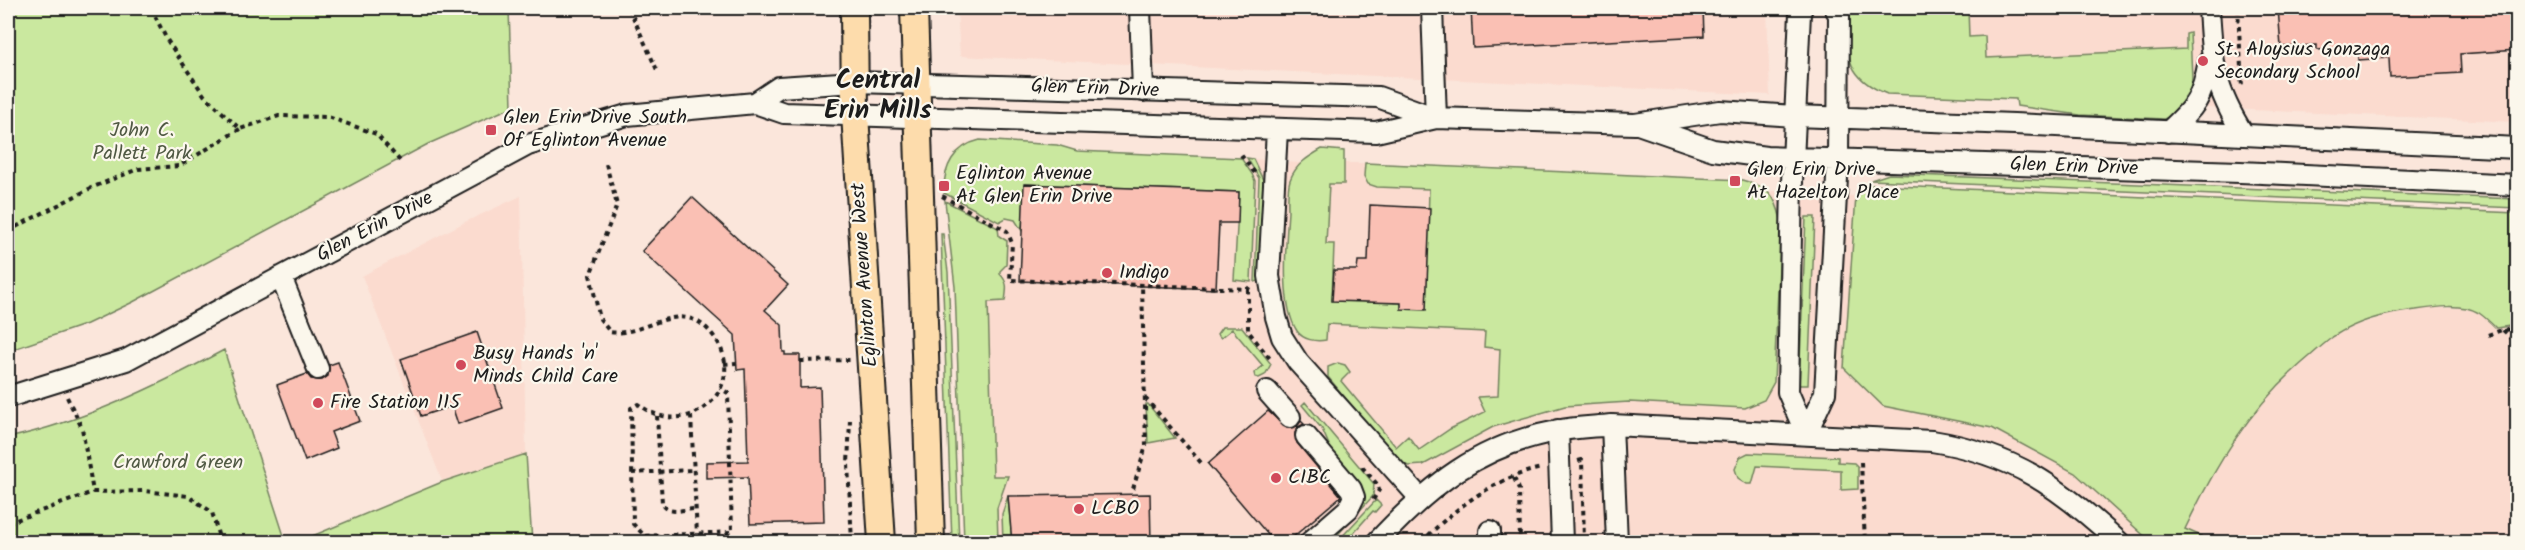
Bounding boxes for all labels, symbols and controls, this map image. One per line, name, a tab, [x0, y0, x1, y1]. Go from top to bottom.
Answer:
place label: St. Aloysius Gonzaga Secondary School	[2215, 34, 2390, 89]
marker: St. Aloysius Gonzaga Secondary School	[2196, 54, 2210, 68]
district label: Central Erin Mills	[824, 60, 932, 132]
street label: Glen Erin Drive	[1030, 71, 1160, 107]
place label: Glen Erin Drive South Of Eglinton Avenue	[503, 102, 687, 157]
park label: John C. Pallett Park	[93, 115, 192, 170]
marker: Glen Erin Drive South Of Eglinton Avenue	[484, 123, 498, 137]
street label: Glen Erin Drive	[2009, 149, 2139, 185]
place label: Glen Erin Drive At Hazelton Place	[1747, 154, 1899, 209]
place label: Eglinton Avenue At Glen Erin Drive	[956, 158, 1112, 213]
marker: Glen Erin Drive At Hazelton Place	[1728, 174, 1742, 188]
marker: Eglinton Avenue At Glen Erin Drive	[937, 179, 951, 193]
street label: Eglinton Avenue West	[843, 181, 887, 368]
street label: Glen Erin Drive	[311, 183, 439, 271]
place label: Indigo	[1119, 257, 1169, 289]
marker: Indigo	[1100, 266, 1114, 280]
place label: Busy Hands 'n' Minds Child Care	[473, 338, 618, 393]
marker: Busy Hands 'n' Minds Child Care	[454, 358, 468, 372]
place label: Fire Station 115	[330, 387, 461, 419]
marker: Fire Station 115	[311, 396, 325, 410]
park label: Crawford Green	[113, 447, 243, 479]
place label: CIBC	[1288, 462, 1331, 494]
marker: CIBC	[1269, 471, 1283, 485]
place label: LCBO	[1091, 493, 1139, 525]
marker: LCBO	[1072, 502, 1086, 516]

